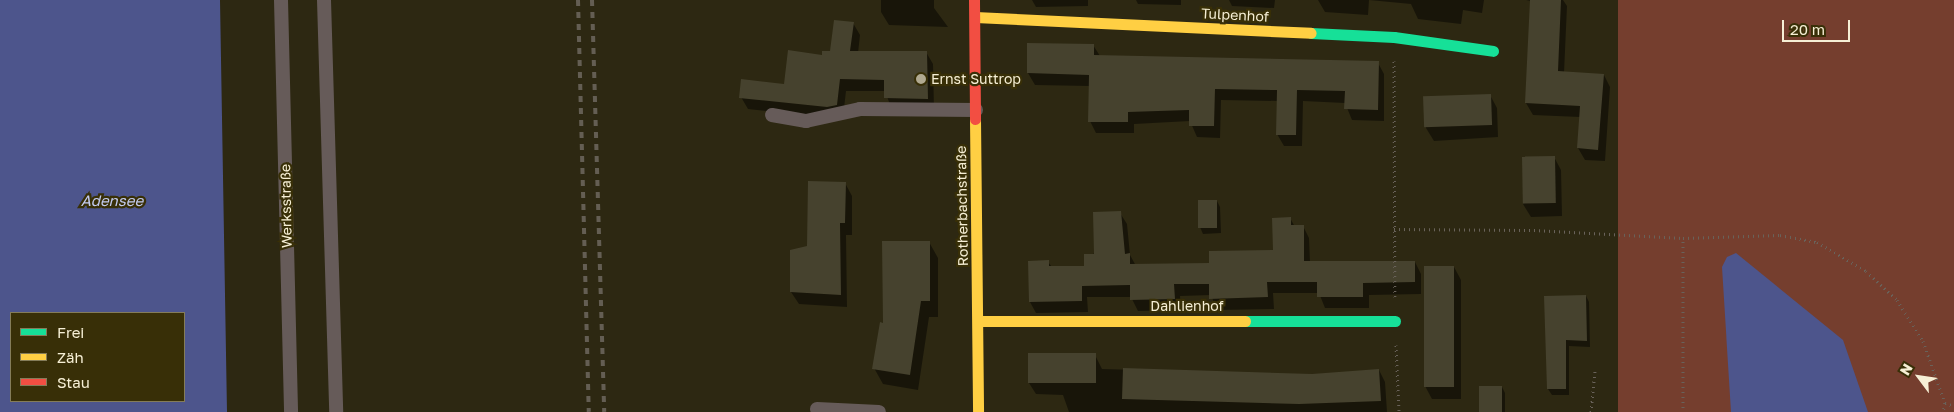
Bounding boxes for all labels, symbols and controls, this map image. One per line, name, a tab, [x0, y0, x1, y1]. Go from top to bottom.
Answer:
street label: Tulpenhof	[1201, 5, 1269, 25]
scale bar	[1784, 10, 1852, 42]
text: 20 m	[1790, 20, 1825, 38]
place label: Ernst Suttrop	[931, 71, 1021, 87]
marker: Ernst Suttrop	[915, 73, 927, 85]
street label: Rotherbachstraße	[953, 145, 971, 267]
street label: Werksstraße	[277, 164, 295, 248]
water label: Adensee	[81, 192, 143, 210]
street label: Dahlienhof	[1150, 298, 1224, 314]
legend	[10, 312, 185, 402]
text: Frei	[57, 323, 84, 341]
text: Zäh	[57, 348, 84, 366]
north arrow	[1894, 352, 1944, 402]
text: N	[1896, 360, 1916, 378]
text: Stau	[57, 373, 90, 391]

